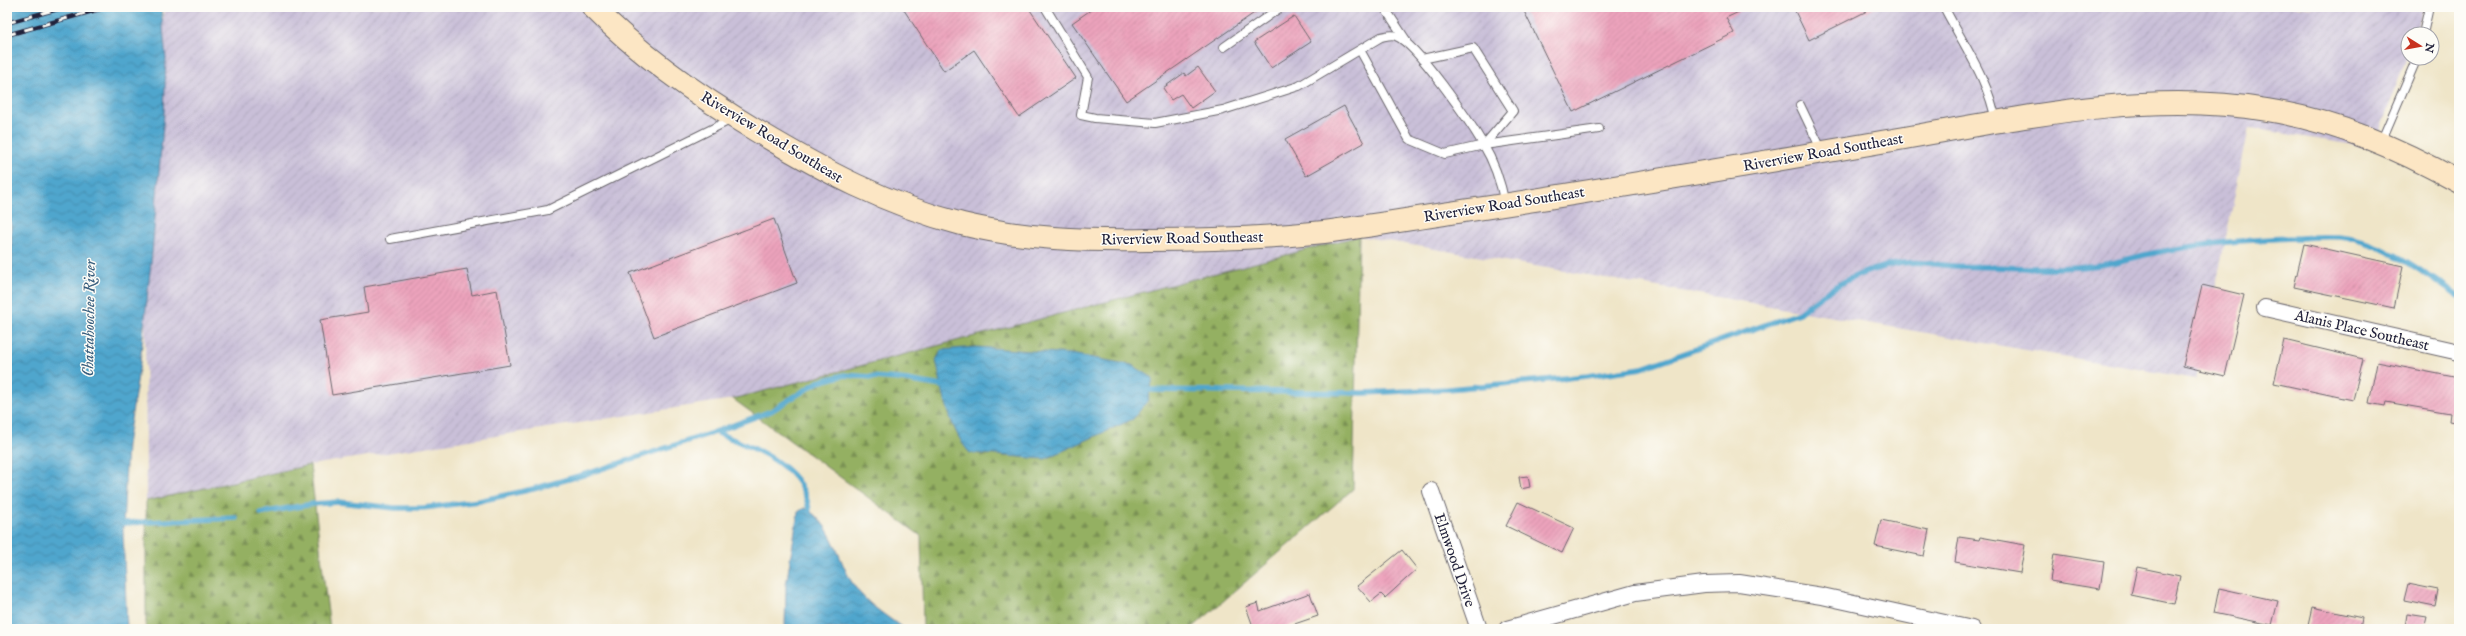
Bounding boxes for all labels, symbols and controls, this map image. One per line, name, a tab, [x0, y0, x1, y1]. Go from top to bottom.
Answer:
north arrow	[2400, 26, 2440, 66]
text: N	[2421, 41, 2437, 54]
street label: Riverview Road Southeast	[697, 87, 846, 187]
street label: Riverview Road Southeast	[1741, 129, 1905, 176]
street label: Riverview Road Southeast	[1422, 182, 1586, 227]
street label: Riverview Road Southeast	[1101, 228, 1263, 249]
water label: Chattahoochee River	[79, 258, 101, 377]
street label: Alanis Place Southeast	[2292, 306, 2431, 355]
street label: Elmwood Drive	[1430, 511, 1480, 610]

